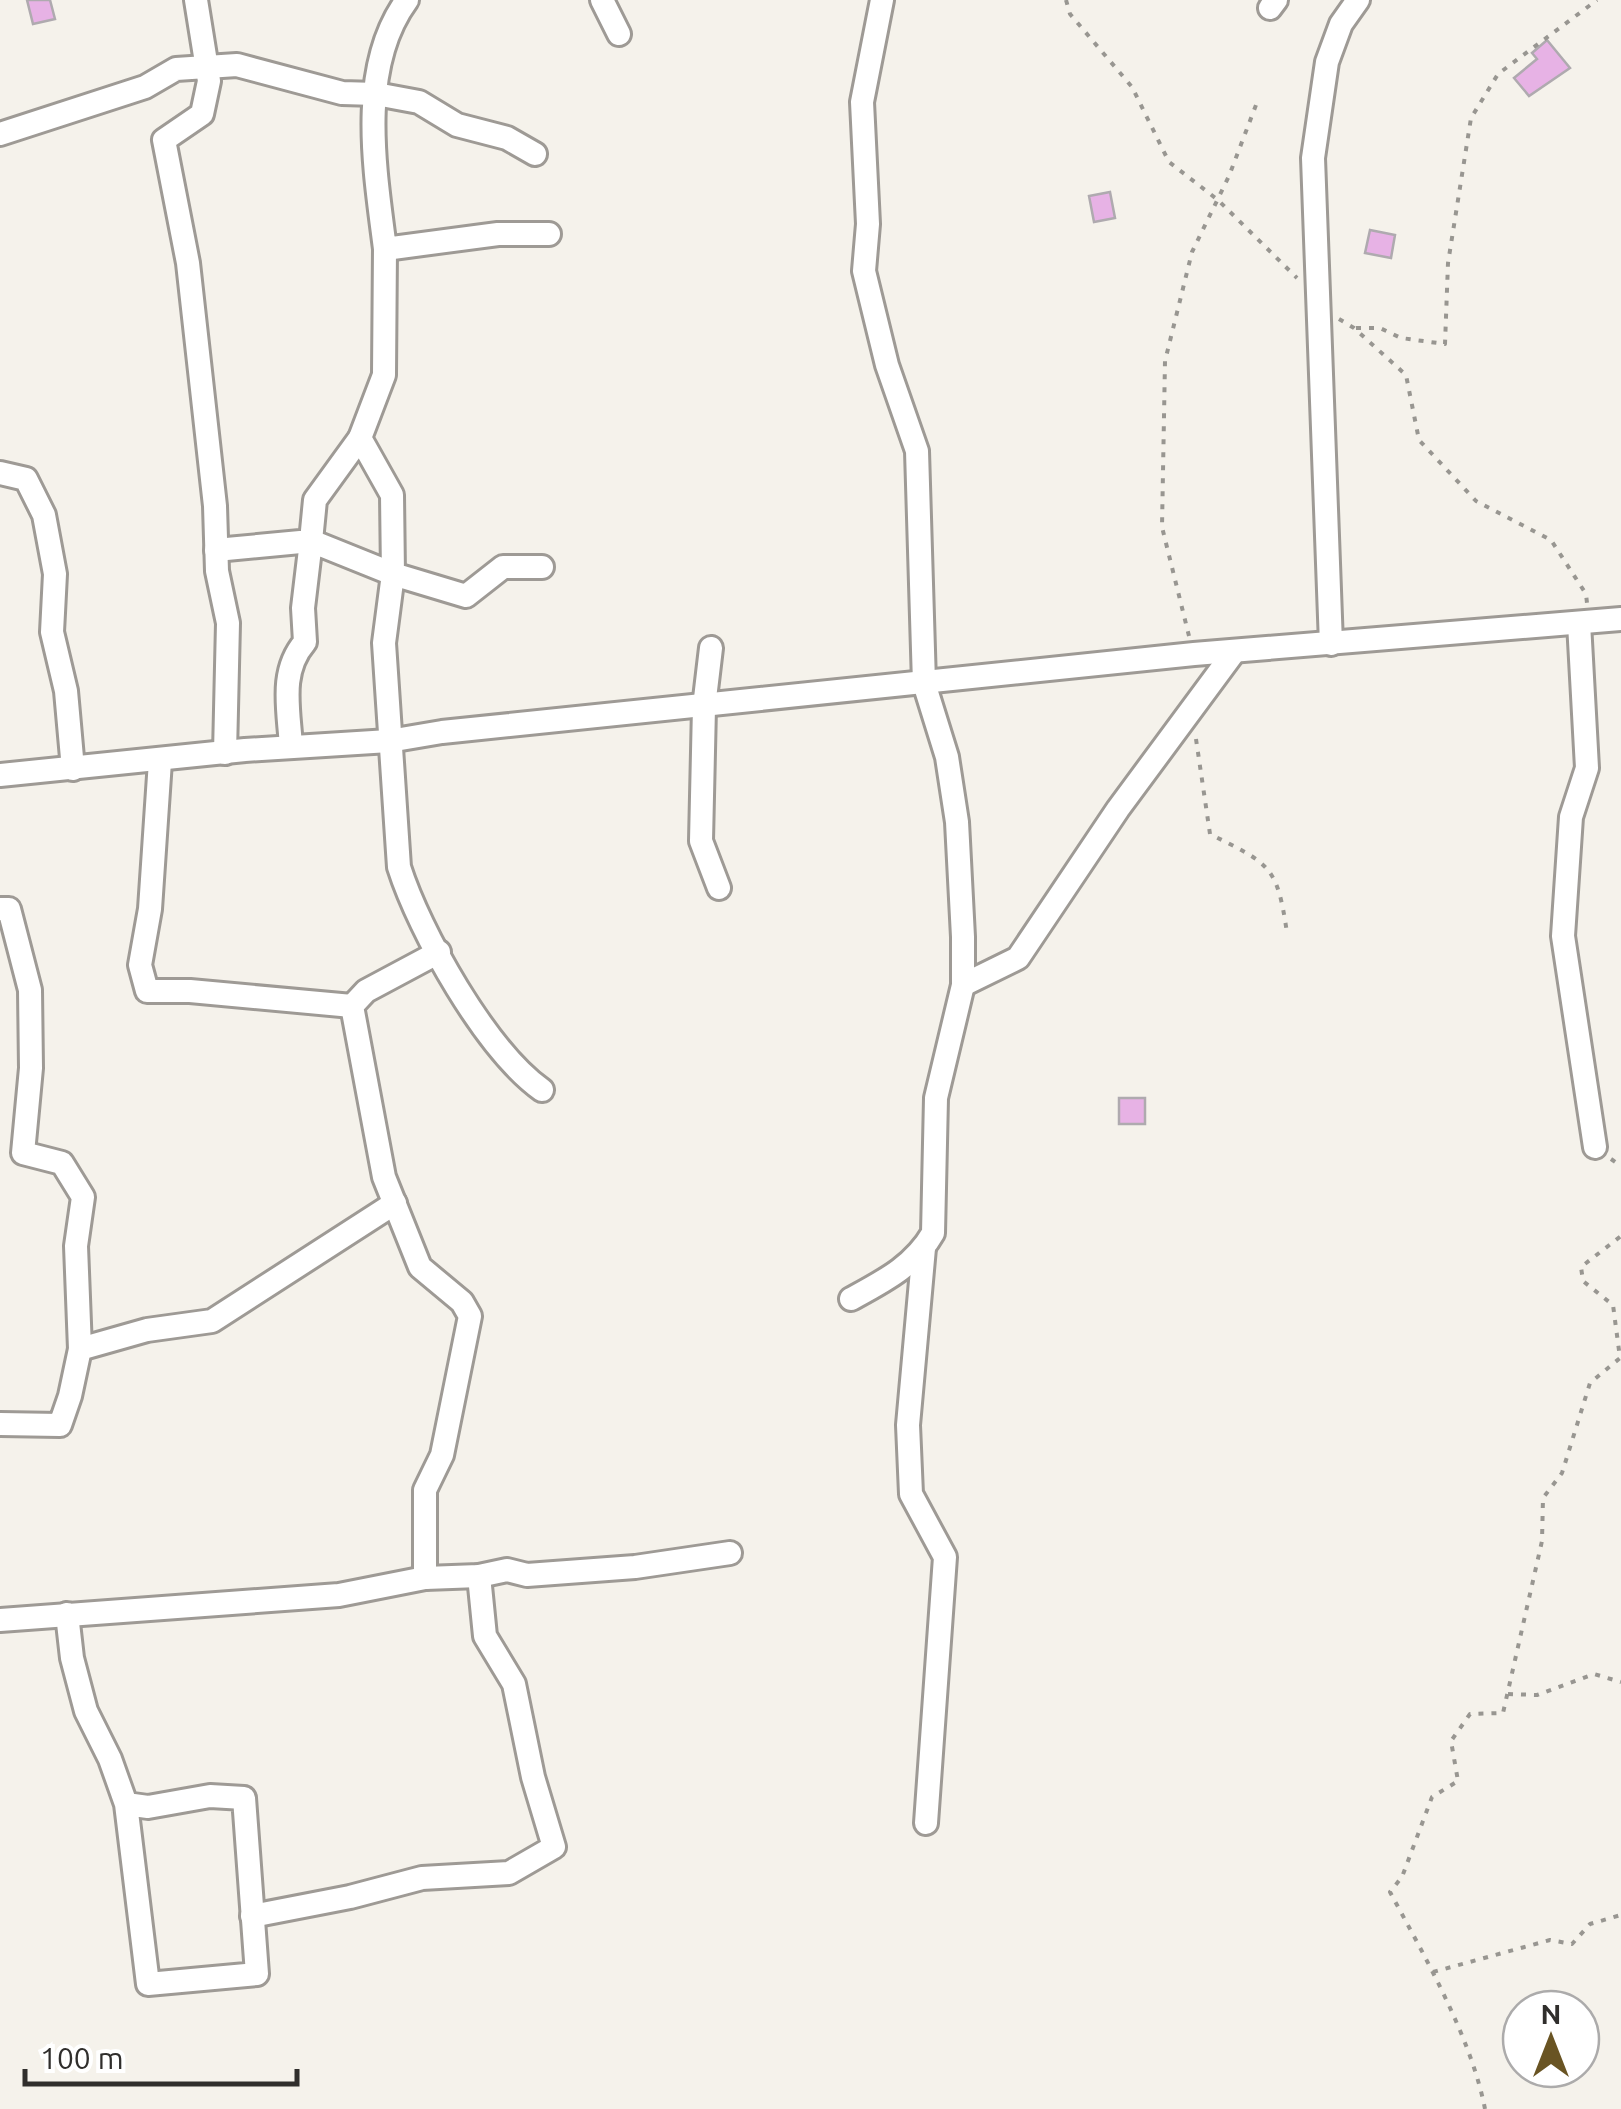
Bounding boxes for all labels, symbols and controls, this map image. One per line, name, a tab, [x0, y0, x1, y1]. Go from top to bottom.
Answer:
north arrow	[1501, 1989, 1601, 2089]
text: N	[1541, 1998, 1561, 2029]
scale bar	[25, 2024, 298, 2086]
text: 100 m	[40, 2041, 124, 2075]

